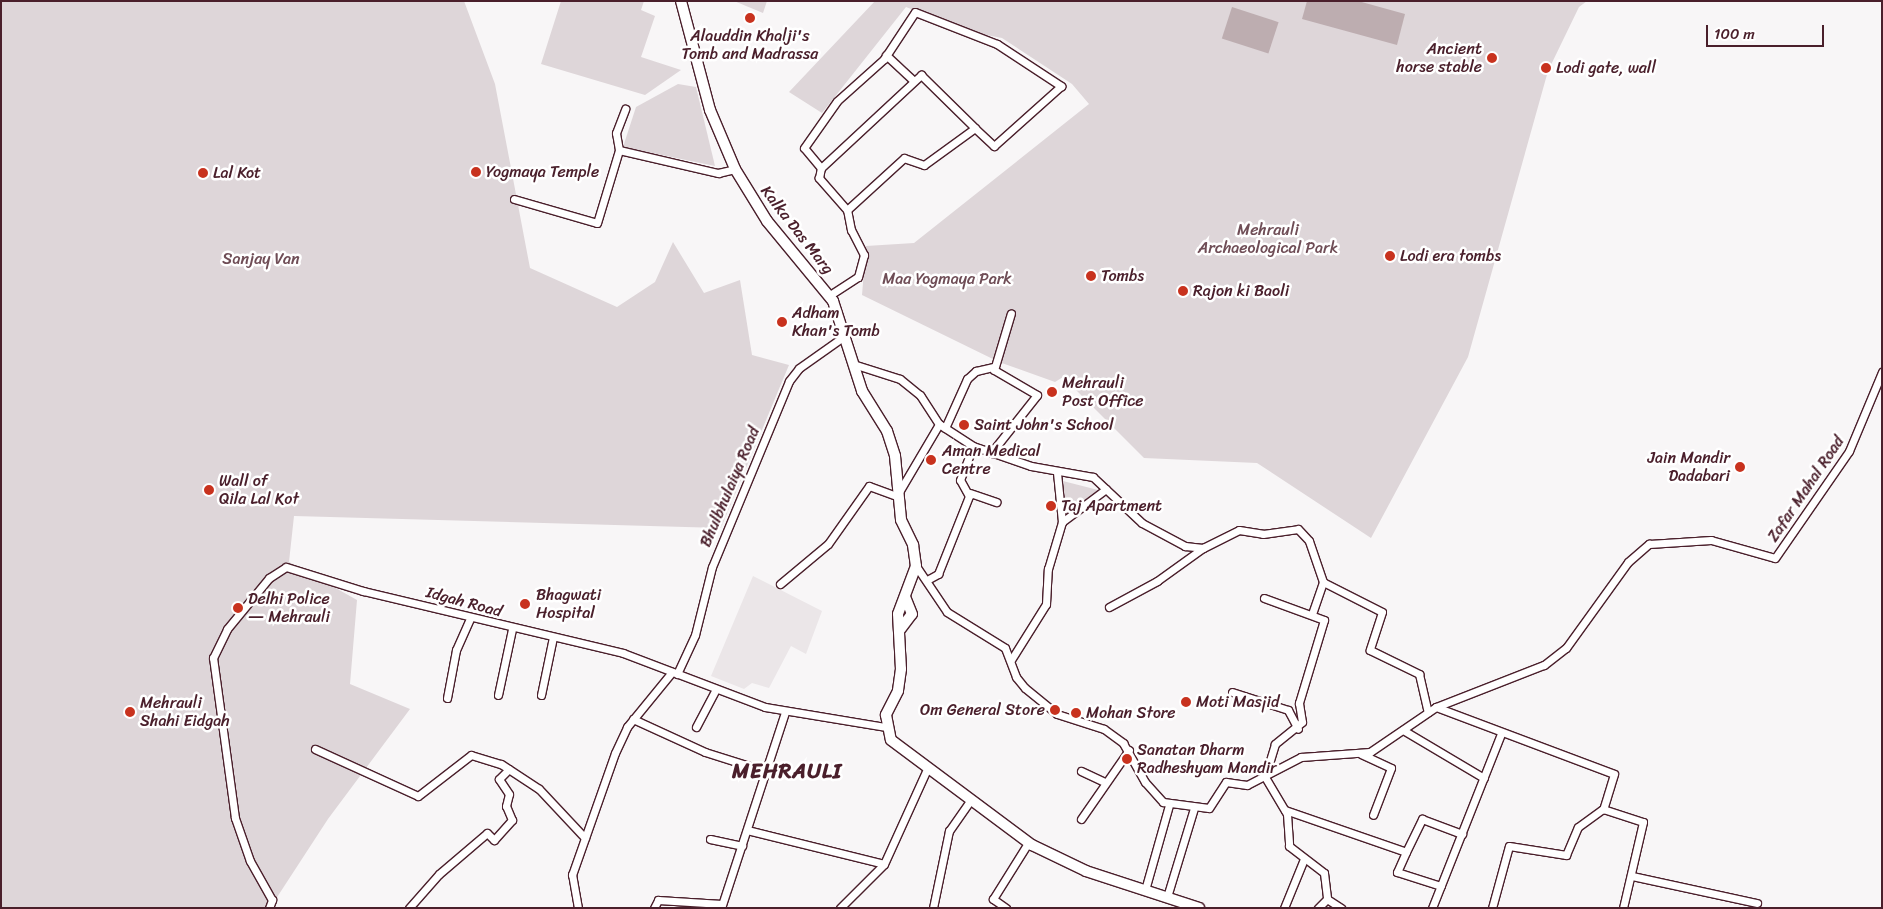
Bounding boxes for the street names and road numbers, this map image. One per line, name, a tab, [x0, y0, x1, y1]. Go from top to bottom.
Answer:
street label: Kalka Das Marg	[756, 182, 838, 278]
street label: Bhulbhulaiya Road	[696, 424, 764, 550]
street label: Zafar Mahal Road	[1764, 433, 1848, 545]
street label: Idgah Road	[424, 583, 504, 621]

